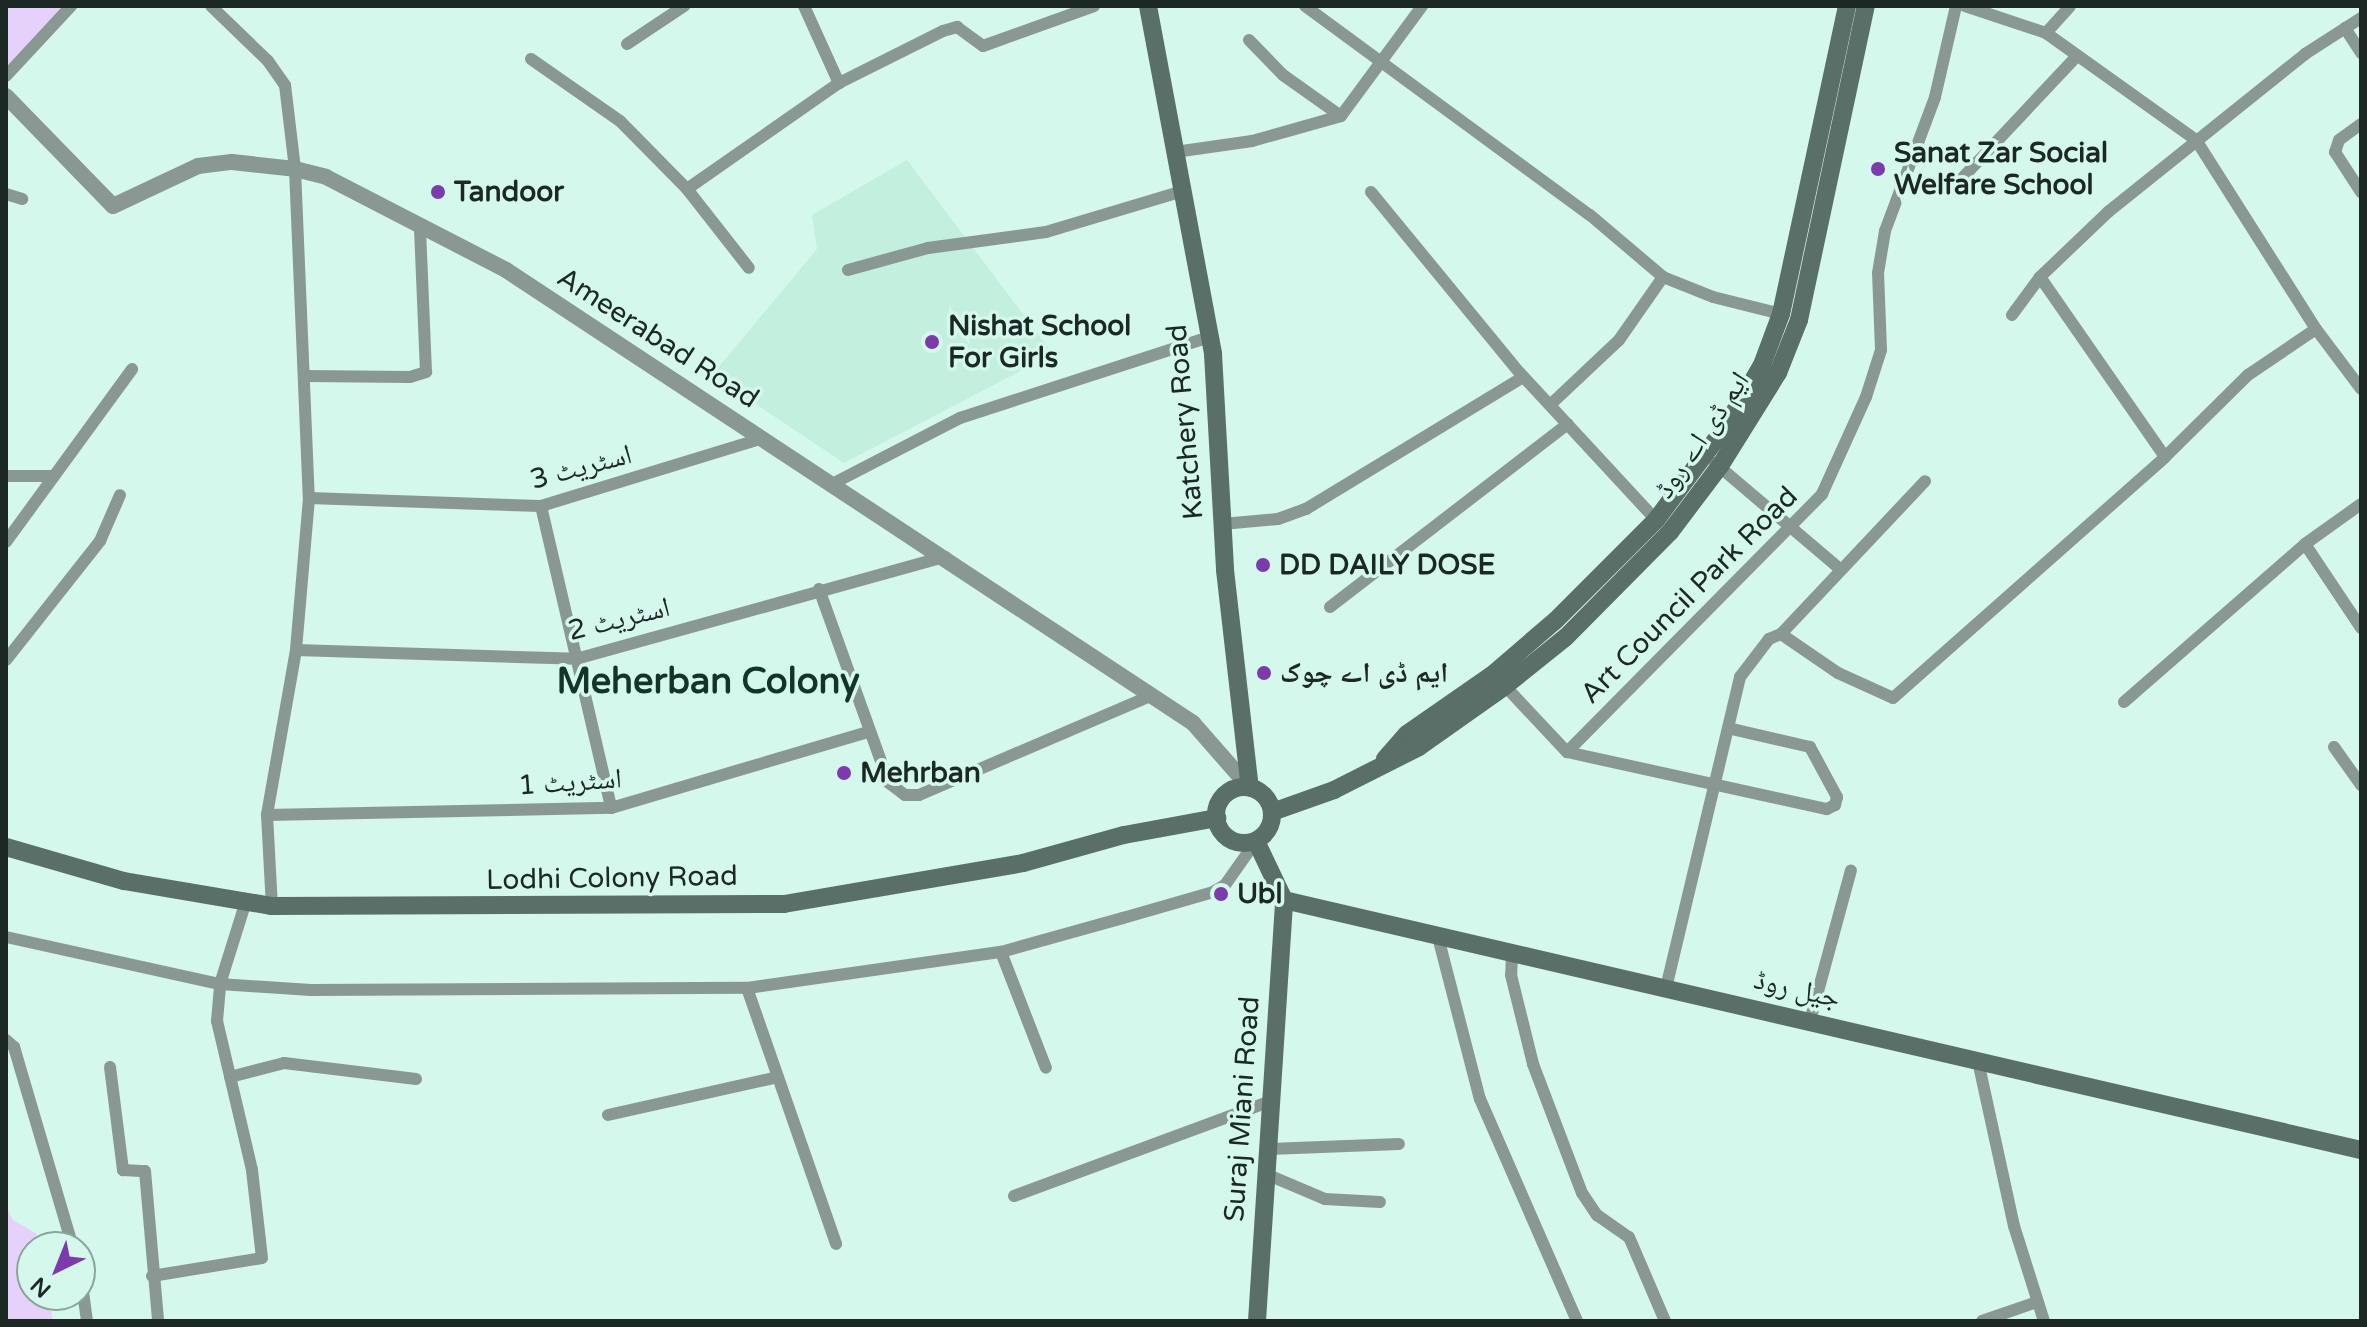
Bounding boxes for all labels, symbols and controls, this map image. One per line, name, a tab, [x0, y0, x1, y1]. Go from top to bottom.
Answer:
place label: Sanat Zar Social Welfare School	[1894, 136, 2108, 202]
marker: Sanat Zar Social Welfare School	[1869, 160, 1887, 178]
place label: Tandoor	[454, 175, 564, 209]
marker: Tandoor	[429, 183, 447, 201]
street label: Ameerabad Road	[551, 260, 765, 416]
place label: Nishat School For Girls	[948, 309, 1131, 375]
street label: Katchery Road	[1160, 323, 1210, 521]
marker: Nishat School For Girls	[923, 333, 941, 351]
street label: ایم ڈی اے روڈ	[1647, 365, 1757, 505]
street label: اسٹریٹ 3	[527, 437, 635, 497]
street label: Art Council Park Road	[1573, 479, 1805, 711]
place label: DD DAILY DOSE	[1279, 548, 1495, 582]
marker: DD DAILY DOSE	[1254, 556, 1272, 574]
street label: اسٹریٹ 2	[565, 590, 673, 648]
place label: ایم ڈی اے چوک	[1280, 656, 1448, 690]
district label: Meherban Colony	[556, 660, 860, 704]
marker: ایم ڈی اے چوک	[1255, 664, 1273, 682]
place label: Mehrban	[860, 756, 981, 790]
street label: اسٹریٹ 1	[517, 762, 623, 802]
marker: Mehrban	[835, 764, 853, 782]
street label: Lodhi Colony Road	[486, 859, 738, 897]
place label: Ubl	[1237, 877, 1282, 911]
marker: Ubl	[1212, 885, 1230, 903]
street label: جیل روڈ	[1751, 963, 1843, 1015]
street label: Suraj Miani Road	[1217, 995, 1267, 1223]
north arrow	[16, 1231, 96, 1311]
text: N	[26, 1272, 56, 1303]

